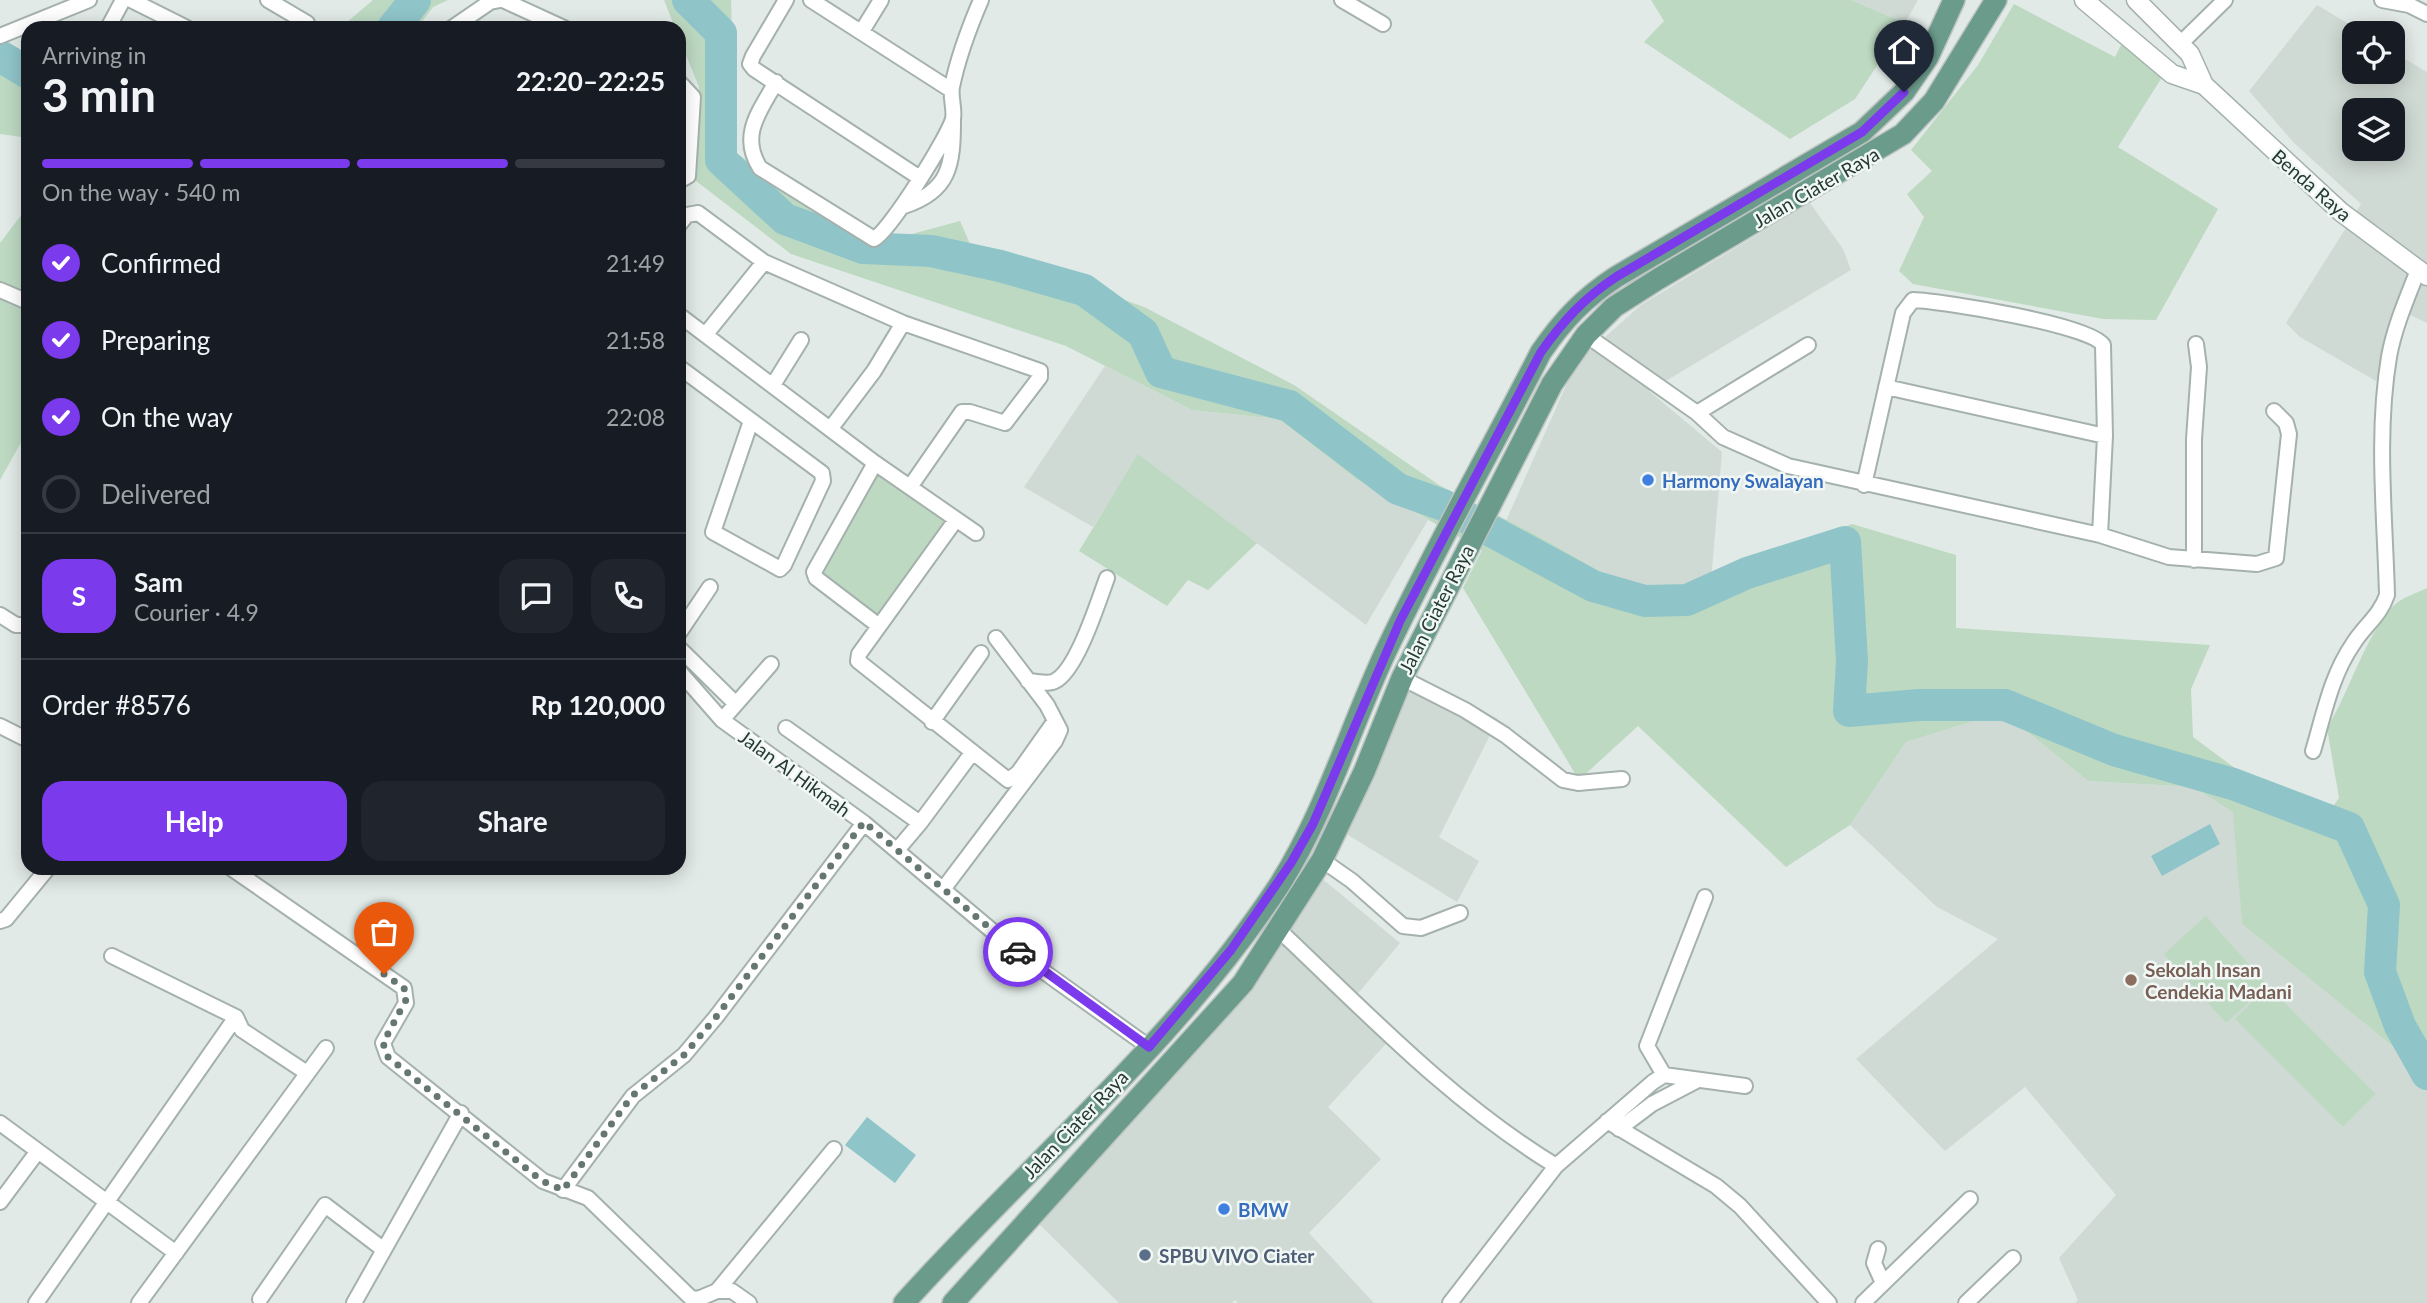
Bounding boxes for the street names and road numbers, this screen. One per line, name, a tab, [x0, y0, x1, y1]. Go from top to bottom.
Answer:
street label: Jalan Ciater Raya	[1749, 142, 1883, 232]
street label: Benda Raya	[2268, 144, 2356, 226]
street label: Jalan Ciater Raya	[1394, 541, 1478, 677]
street label: Jalan Al Hikmah	[735, 725, 855, 821]
street label: Jalan Ciater Raya	[1018, 1065, 1132, 1183]

